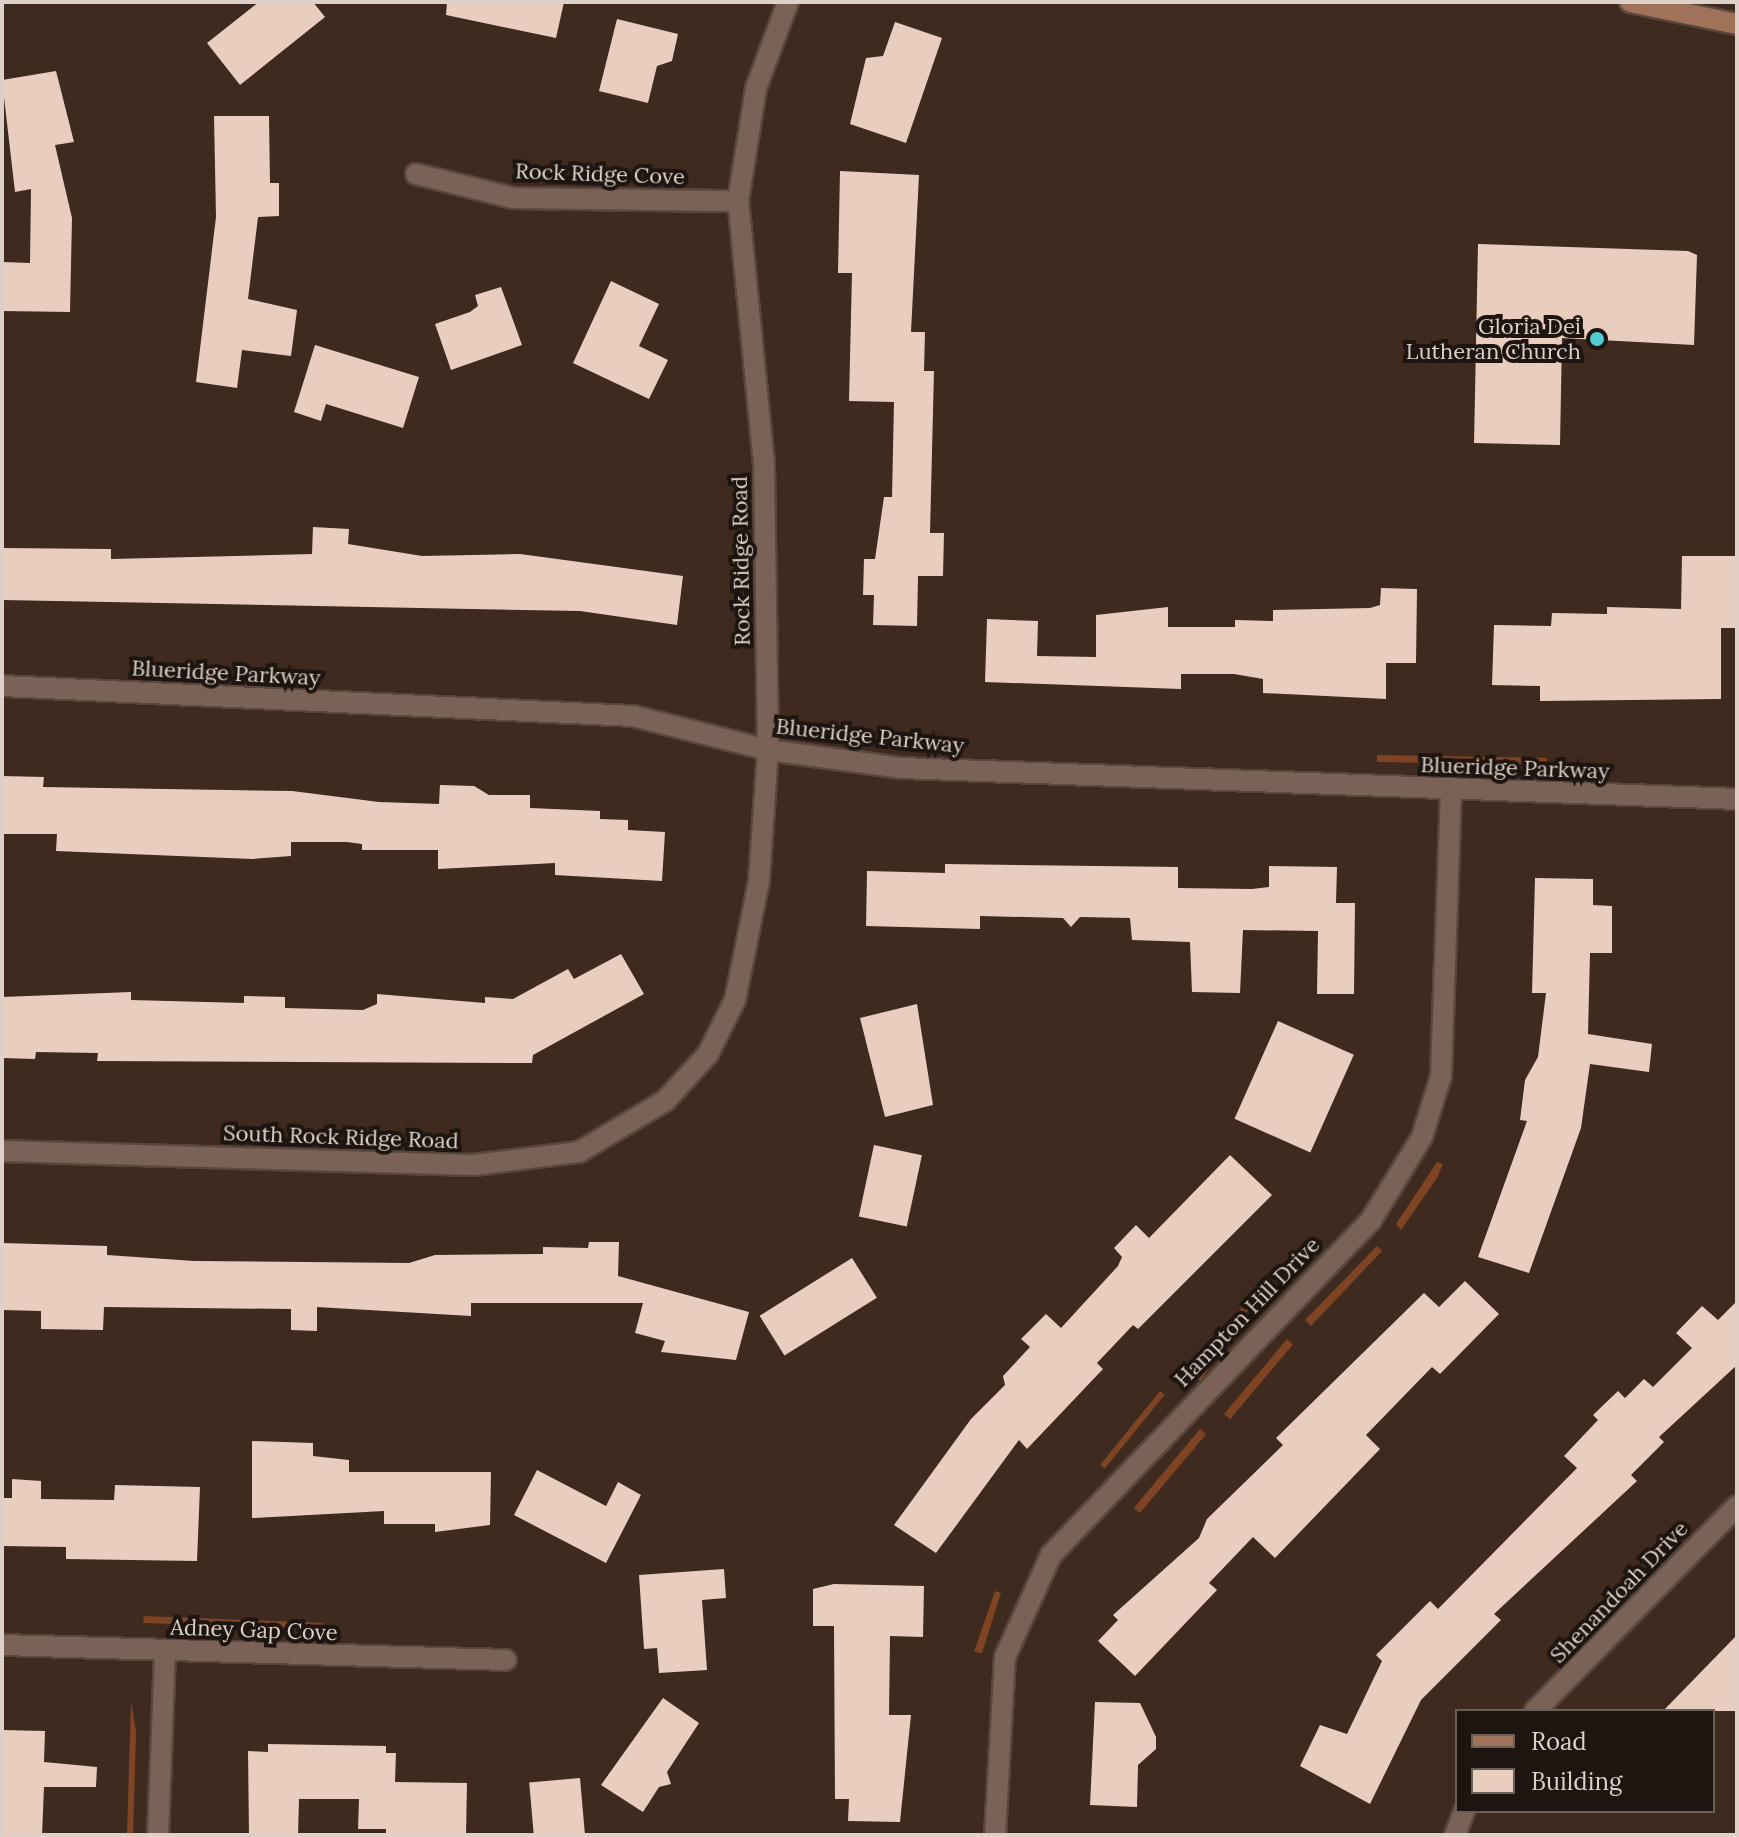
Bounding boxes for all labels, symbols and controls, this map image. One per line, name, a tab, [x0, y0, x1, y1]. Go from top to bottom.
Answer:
street label: Rock Ridge Cove	[515, 158, 685, 190]
place label: Gloria Dei Lutheran Church	[1406, 313, 1581, 364]
marker: Gloria Dei Lutheran Church	[1588, 330, 1606, 348]
street label: Rock Ridge Road	[726, 476, 756, 646]
street label: Blueridge Parkway	[131, 655, 321, 691]
street label: Blueridge Parkway	[775, 713, 965, 759]
street label: Blueridge Parkway	[1420, 752, 1610, 784]
street label: South Rock Ridge Road	[223, 1120, 459, 1154]
street label: Hampton Hill Drive	[1169, 1232, 1325, 1392]
street label: Shenandoah Drive	[1545, 1516, 1693, 1668]
street label: Adney Gap Cove	[170, 1614, 338, 1646]
legend	[1455, 1709, 1715, 1813]
text: Road	[1531, 1726, 1587, 1757]
text: Building	[1531, 1766, 1622, 1797]

